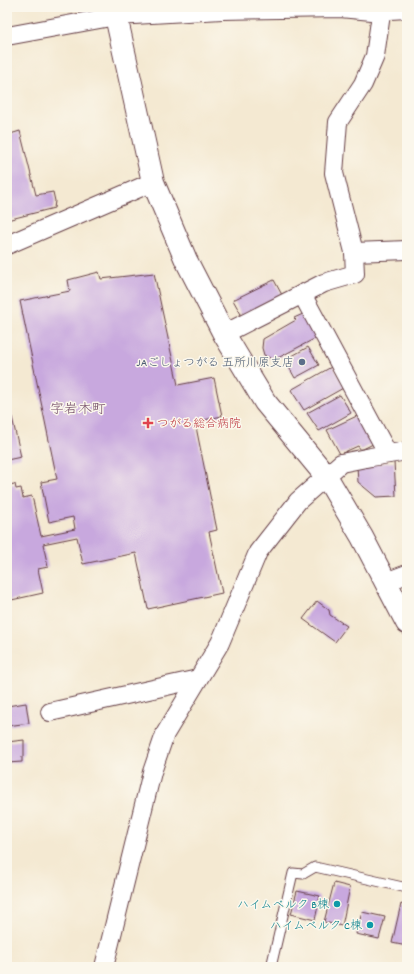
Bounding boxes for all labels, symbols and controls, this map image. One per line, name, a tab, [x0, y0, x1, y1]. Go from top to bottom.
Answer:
place label: JAごしょつがる 五所川原支店	[136, 355, 294, 372]
marker: JAごしょつがる 五所川原支店	[297, 357, 307, 367]
district label: 字岩木町	[50, 400, 106, 420]
place label: つがる総合病院	[157, 416, 241, 433]
marker: つがる総合病院	[142, 417, 154, 429]
place label: ハイムベルク B棟	[237, 897, 329, 914]
marker: ハイムベルク B棟	[332, 899, 342, 909]
place label: ハイムベルク C棟	[270, 918, 362, 935]
marker: ハイムベルク C棟	[365, 920, 375, 930]

